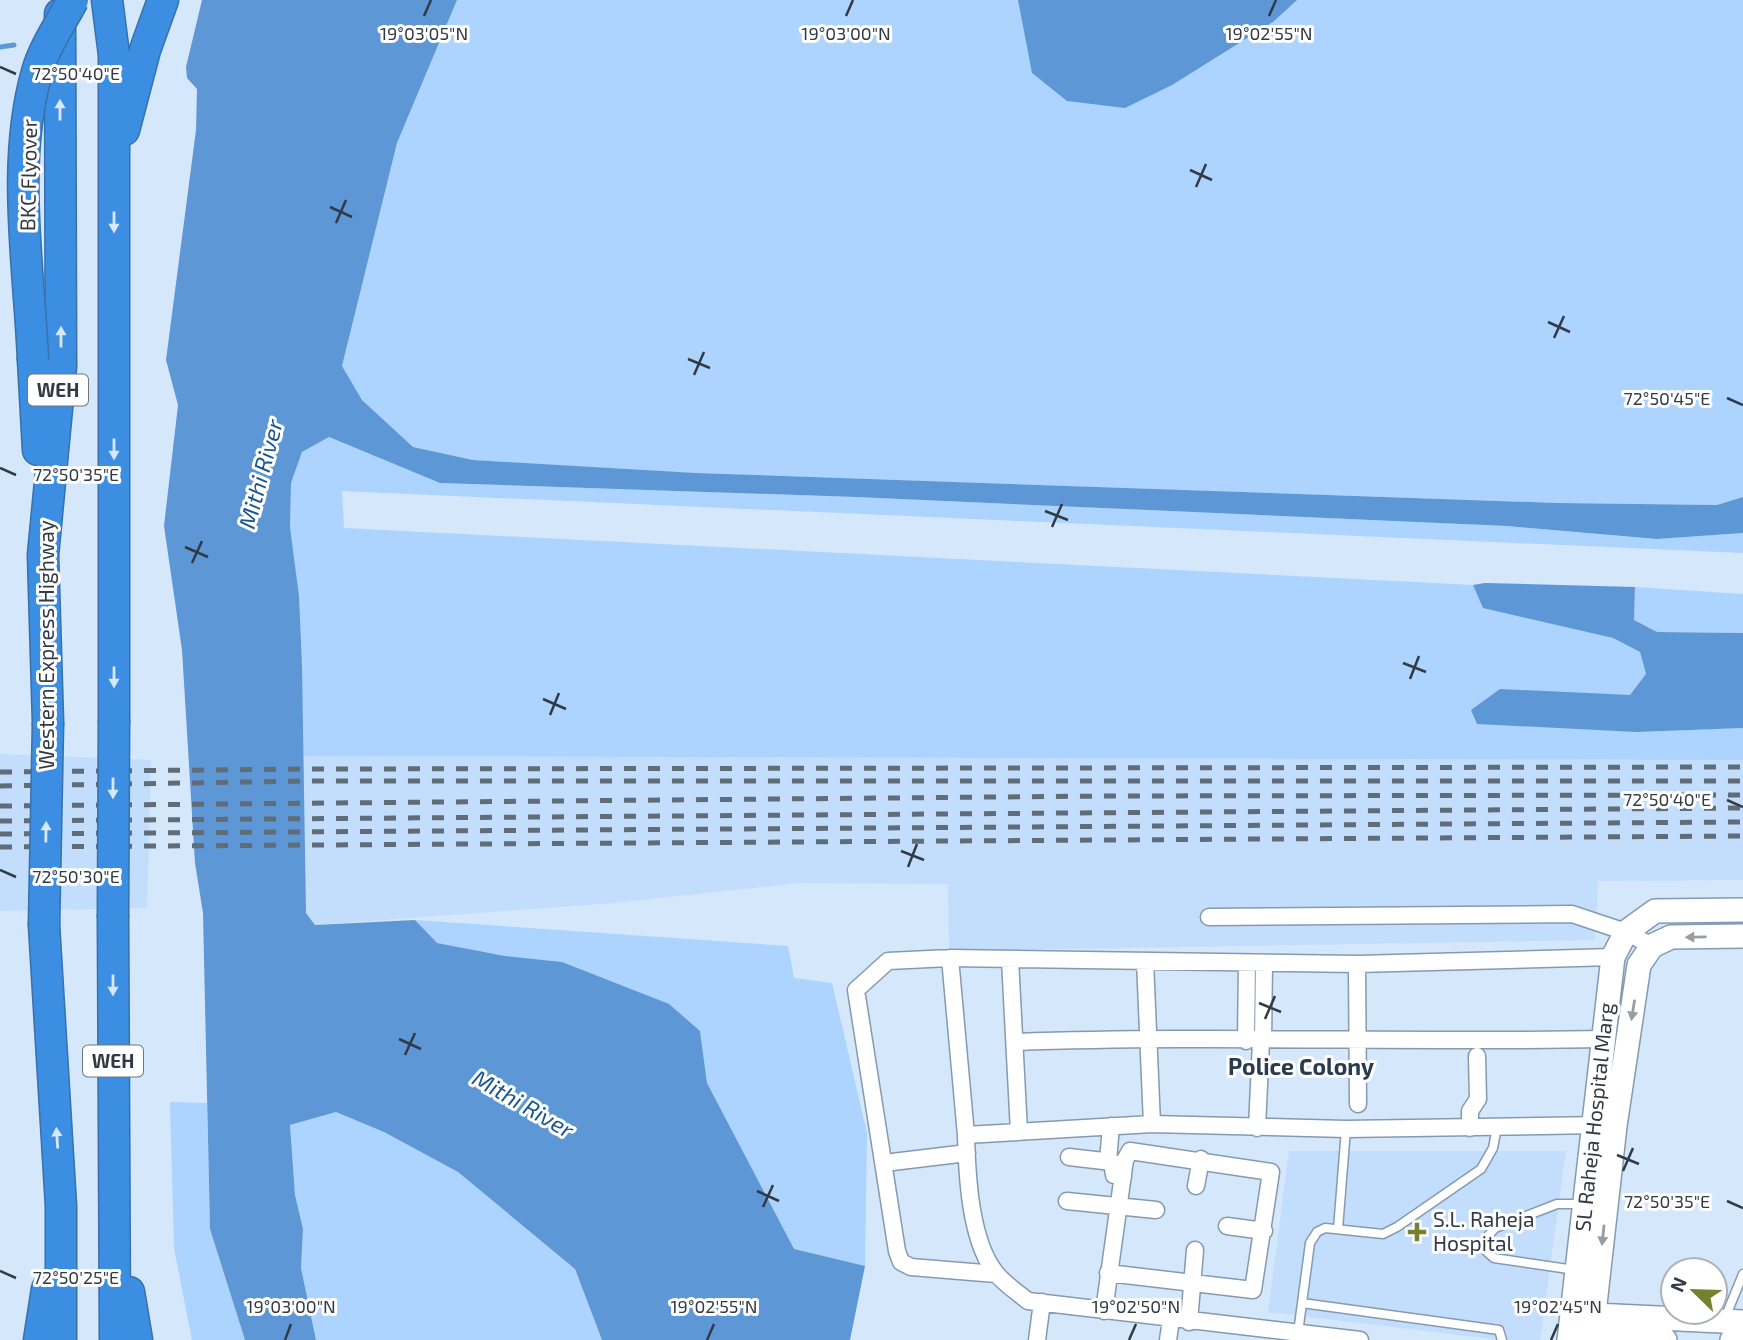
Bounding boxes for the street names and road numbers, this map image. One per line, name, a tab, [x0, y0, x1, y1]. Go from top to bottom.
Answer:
street label: BKC Flyover	[14, 118, 41, 231]
road number: WEH	[28, 374, 88, 406]
street label: Western Express Highway	[33, 520, 58, 770]
street label: SL Raheja Hospital Marg	[1569, 1001, 1619, 1233]
road number: WEH	[83, 1046, 143, 1077]

